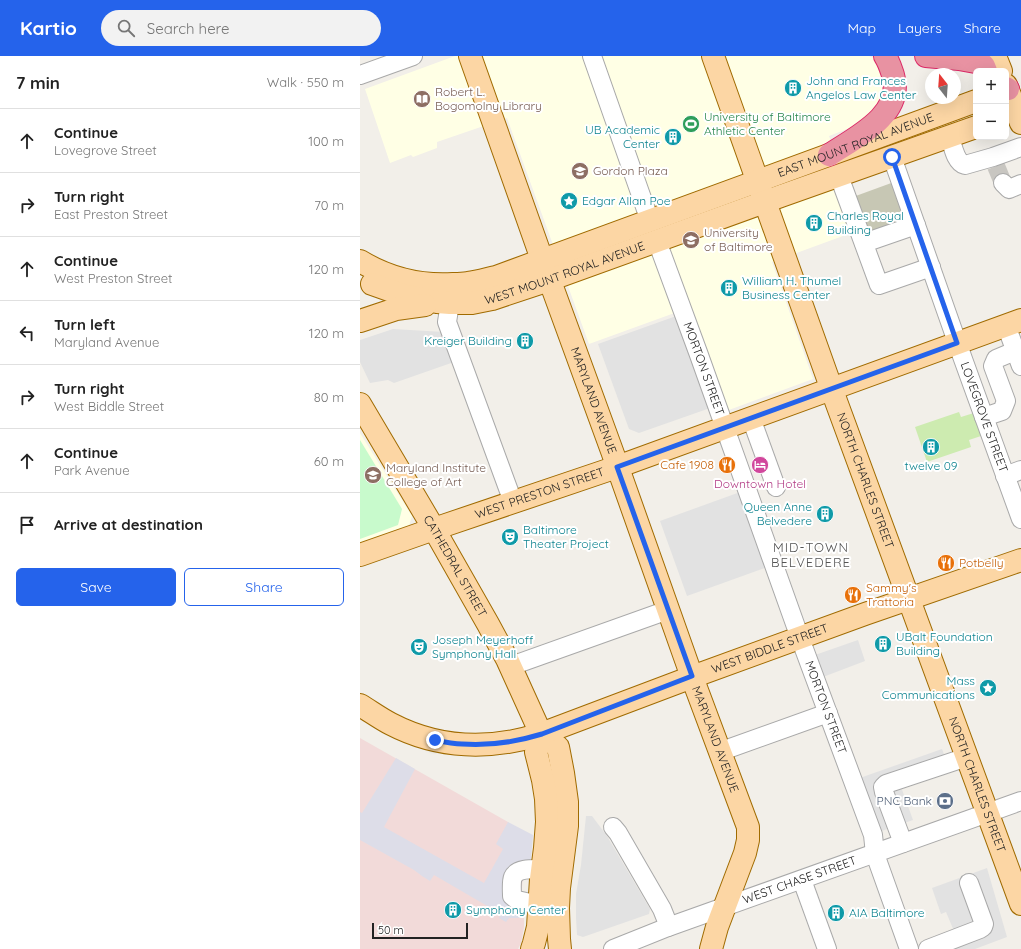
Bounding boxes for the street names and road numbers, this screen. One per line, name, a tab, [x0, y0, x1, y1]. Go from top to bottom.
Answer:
street label: EAST MOUNT ROYAL AVENUE	[775, 109, 936, 180]
street label: WEST MOUNT ROYAL AVENUE	[483, 238, 647, 307]
street label: MORTON STREET	[680, 320, 728, 417]
street label: MARYLAND AVENUE	[568, 345, 620, 456]
street label: LOVEGROVE STREET	[958, 360, 1011, 474]
street label: NORTH CHARLES STREET	[834, 410, 897, 550]
street label: WEST PRESTON STREET	[473, 464, 606, 522]
street label: CATHEDRAL STREET	[421, 512, 490, 620]
street label: WEST BIDDLE STREET	[709, 620, 830, 676]
street label: MORTON STREET	[802, 659, 850, 756]
street label: MARYLAND AVENUE	[689, 684, 743, 795]
street label: NORTH CHARLES STREET	[946, 715, 1009, 854]
street label: WEST CHASE STREET	[741, 852, 858, 907]

